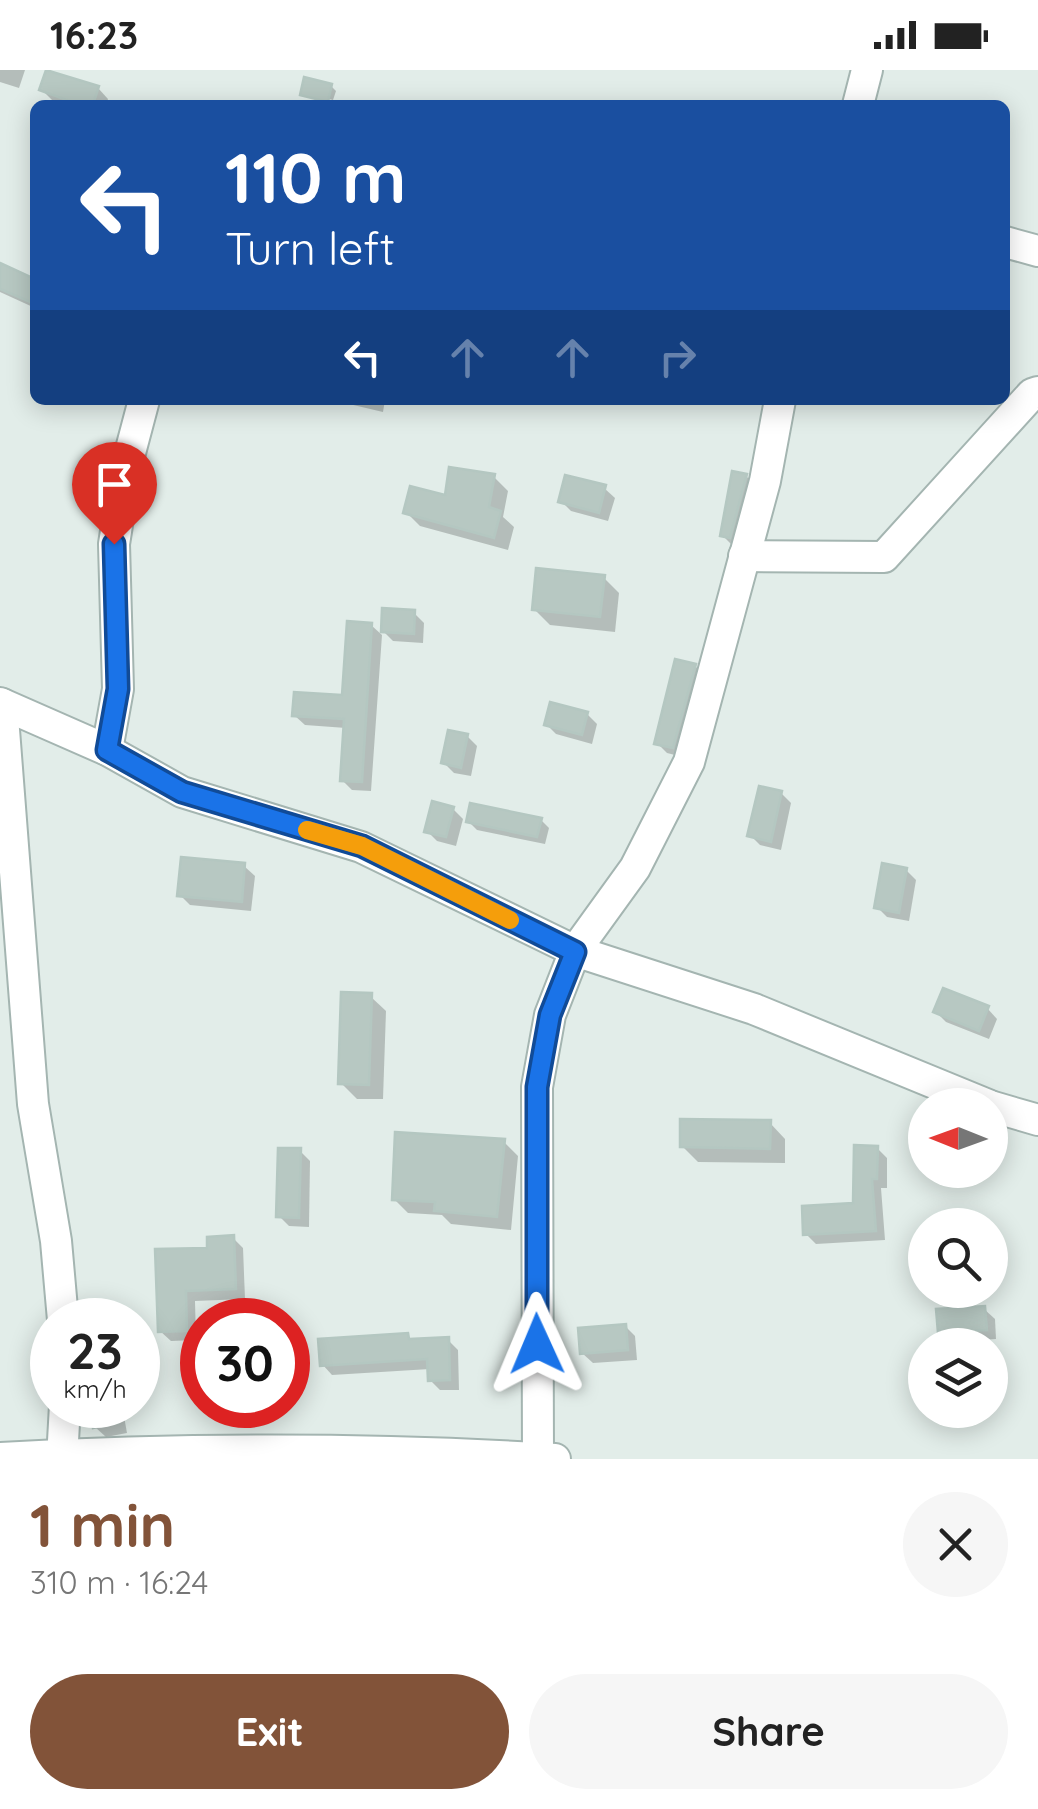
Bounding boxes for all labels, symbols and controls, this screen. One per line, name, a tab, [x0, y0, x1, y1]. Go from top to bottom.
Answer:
text: 16:23	[50, 11, 138, 59]
text: 110 m	[225, 133, 407, 221]
icon: left	[60, 140, 190, 270]
text: Turn left	[225, 220, 395, 276]
icon: left	[335, 330, 390, 385]
icon: ahead	[440, 330, 495, 385]
icon: ahead	[545, 330, 600, 385]
icon: right	[650, 330, 705, 385]
pin	[72, 442, 157, 545]
icon: arrive	[87, 457, 142, 512]
north arrow	[908, 1088, 1008, 1188]
map controls	[908, 1088, 1008, 1428]
button: search	[908, 1208, 1008, 1308]
position arrow	[485, 1292, 589, 1396]
speed limit sign: 30	[180, 1298, 310, 1428]
text: 23	[67, 1319, 123, 1382]
button: layers	[908, 1328, 1008, 1428]
text: km/h	[63, 1373, 127, 1404]
text: 1 min	[30, 1487, 175, 1562]
button: close	[903, 1492, 1008, 1597]
text: 310 m · 16:24	[30, 1562, 208, 1602]
button: Exit	[30, 1674, 509, 1789]
button: Share	[529, 1674, 1008, 1789]

